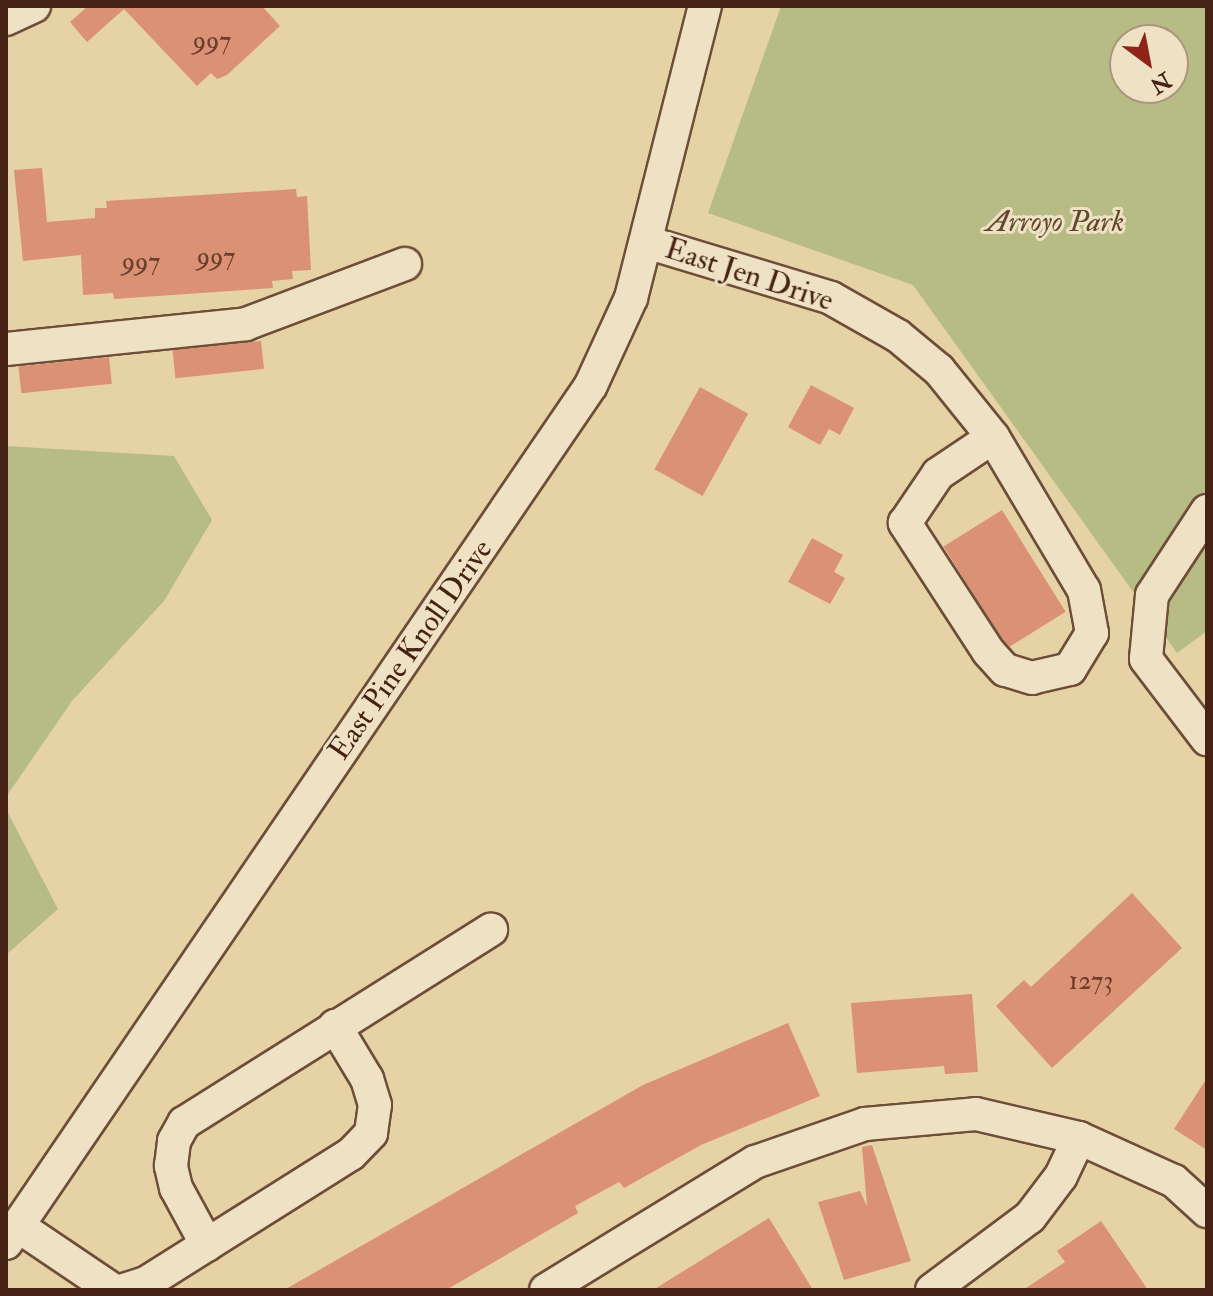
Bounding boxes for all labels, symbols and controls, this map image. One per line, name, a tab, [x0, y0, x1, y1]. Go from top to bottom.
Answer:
north arrow	[1109, 24, 1189, 104]
house number: 997	[193, 26, 231, 58]
text: N	[1145, 66, 1176, 100]
park label: Arroyo Park	[986, 204, 1124, 240]
street label: East Jen Drive	[660, 231, 838, 319]
house number: 997	[197, 242, 235, 274]
house number: 997	[122, 247, 160, 279]
street label: East Pine Knoll Drive	[321, 533, 501, 767]
house number: 1273	[1069, 966, 1113, 998]

